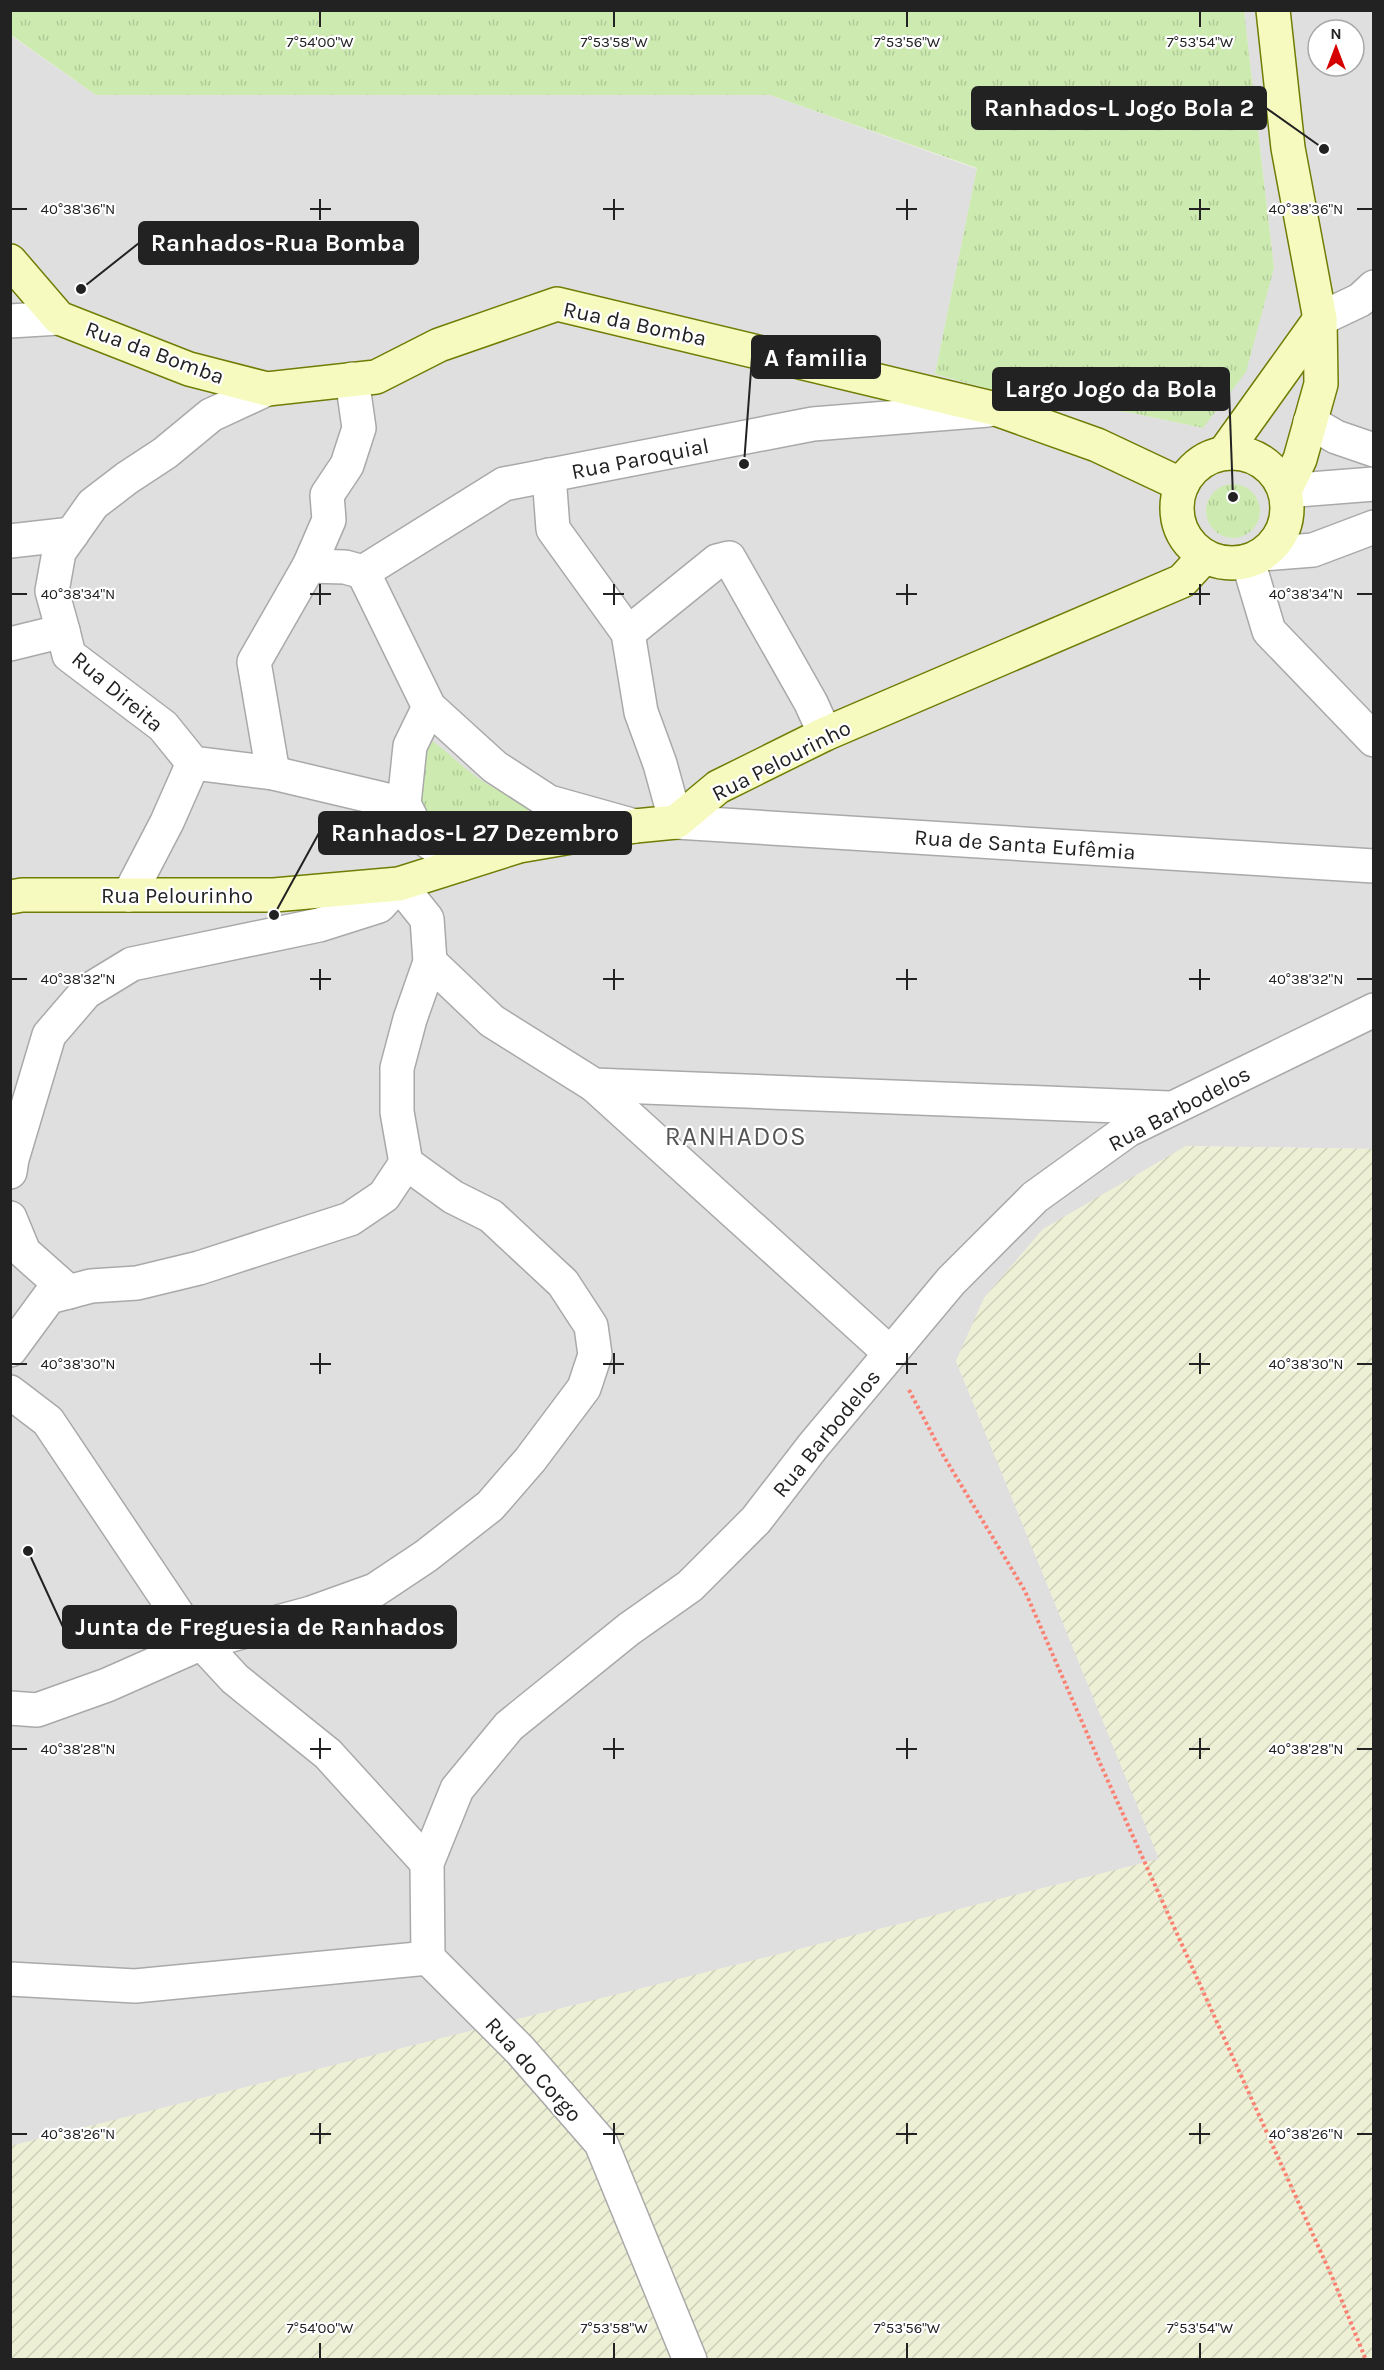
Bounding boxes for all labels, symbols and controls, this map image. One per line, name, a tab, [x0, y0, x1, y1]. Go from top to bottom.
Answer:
north arrow	[1306, 18, 1366, 78]
text: N	[1330, 24, 1342, 43]
text: 7°54'00"W	[287, 33, 354, 51]
text: 7°53'58"W	[580, 33, 648, 51]
text: 7°53'56"W	[874, 33, 941, 51]
text: 7°53'54"W	[1167, 33, 1234, 51]
callout: Ranhados-L Jogo Bola 2	[972, 87, 1266, 129]
text: Ranhados-L Jogo Bola 2	[984, 94, 1254, 122]
text: 40°38'36"N	[41, 200, 115, 218]
text: 40°38'36"N	[1269, 200, 1343, 218]
callout: Ranhados-Rua Bomba	[139, 222, 418, 264]
text: Ranhados-Rua Bomba	[151, 229, 405, 257]
street label: Rua da Bomba	[561, 296, 709, 352]
street label: Rua da Bomba	[82, 316, 228, 390]
callout: A familia	[752, 336, 880, 378]
text: A familia	[764, 344, 868, 372]
callout: Largo Jogo da Bola	[993, 368, 1229, 410]
text: Largo Jogo da Bola	[1005, 375, 1217, 403]
street label: Rua Paroquial	[569, 433, 711, 485]
text: 40°38'34"N	[41, 585, 115, 603]
text: 40°38'34"N	[1269, 585, 1343, 603]
street label: Rua Direita	[66, 646, 168, 738]
street label: Rua Pelourinho	[708, 715, 855, 807]
callout: Ranhados-L 27 Dezembro	[319, 812, 631, 854]
text: Ranhados-L 27 Dezembro	[331, 819, 619, 847]
street label: Rua de Santa Eufêmia	[913, 824, 1136, 866]
street label: Rua Pelourinho	[101, 883, 253, 909]
text: 40°38'32"N	[41, 970, 115, 988]
text: 40°38'32"N	[1269, 970, 1343, 988]
street label: Rua Barbodelos	[1104, 1061, 1255, 1157]
district label: RANHADOS	[665, 1121, 807, 1152]
text: 40°38'30"N	[40, 1355, 116, 1373]
text: 40°38'30"N	[1268, 1355, 1344, 1373]
street label: Rua Barbodelos	[767, 1364, 886, 1503]
callout: Junta de Freguesia de Ranhados	[63, 1606, 456, 1648]
text: Junta de Freguesia de Ranhados	[75, 1613, 445, 1641]
text: 40°38'28"N	[40, 1740, 116, 1758]
text: 40°38'28"N	[1268, 1740, 1344, 1758]
street label: Rua do Corgo	[479, 2012, 587, 2127]
text: 40°38'26"N	[41, 2125, 115, 2143]
text: 40°38'26"N	[1269, 2125, 1343, 2143]
text: 7°54'00"W	[287, 2319, 354, 2337]
text: 7°53'58"W	[580, 2319, 648, 2337]
text: 7°53'56"W	[874, 2319, 941, 2337]
text: 7°53'54"W	[1167, 2319, 1234, 2337]

